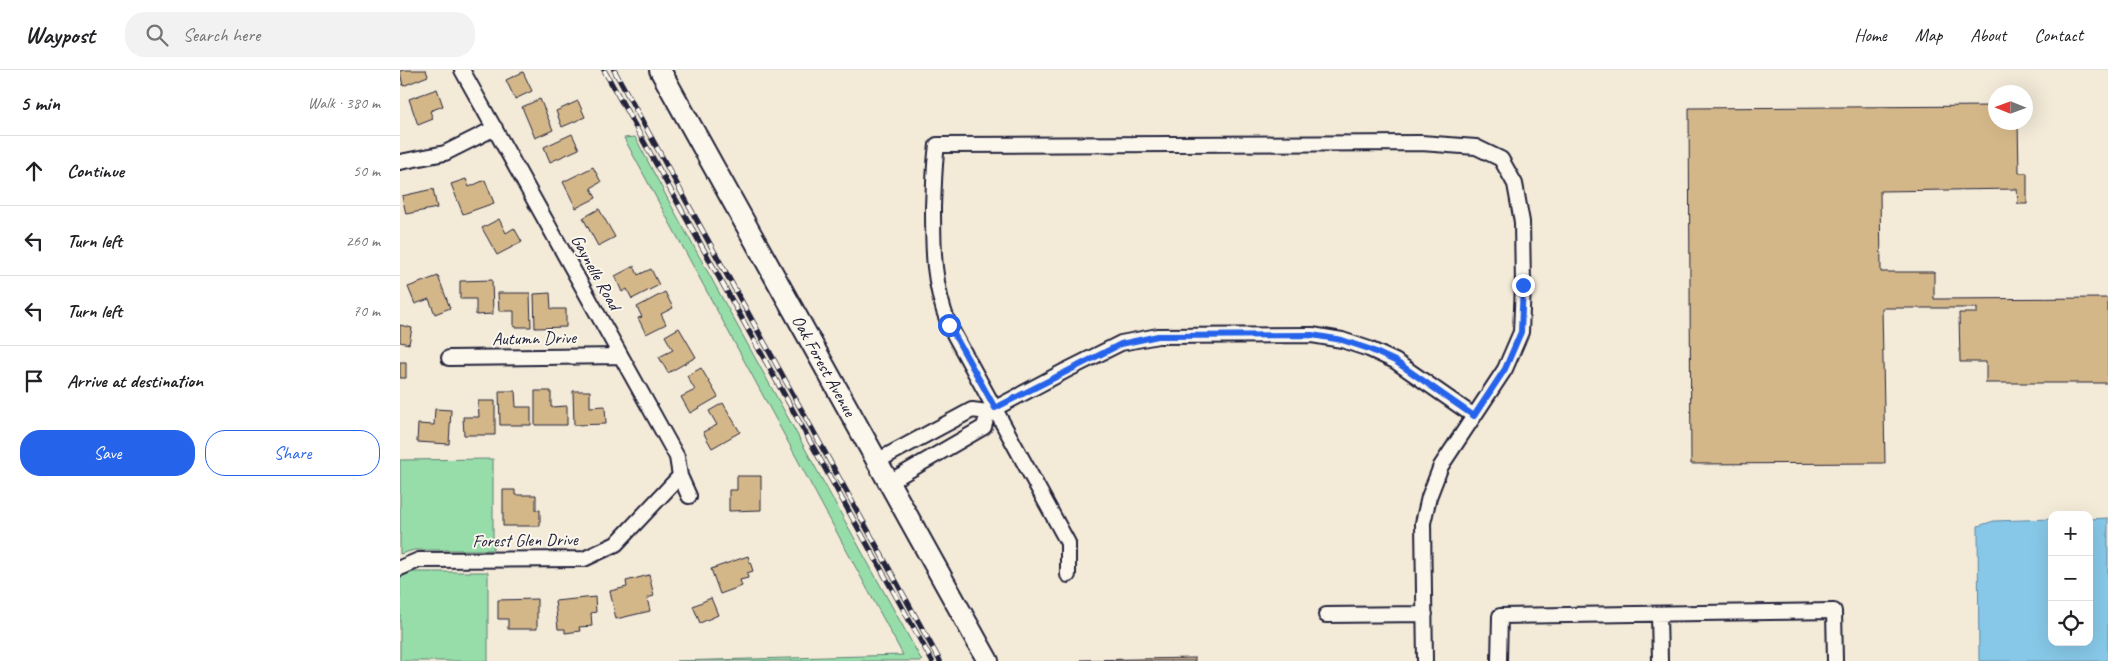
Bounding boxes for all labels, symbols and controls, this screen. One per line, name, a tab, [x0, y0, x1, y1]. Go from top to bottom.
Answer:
search box	[125, 12, 475, 57]
text: Waypost	[25, 20, 95, 50]
icon: search	[143, 21, 171, 49]
text: Search here	[183, 23, 260, 47]
text: Home	[1854, 24, 1887, 46]
text: Map	[1915, 24, 1942, 46]
text: About	[1970, 24, 2006, 46]
text: Contact	[2034, 24, 2083, 46]
north arrow	[1988, 85, 2033, 130]
text: 5 min	[20, 90, 60, 116]
text: Walk · 380 m	[308, 93, 380, 113]
icon: ahead	[20, 157, 48, 185]
text: Continue	[67, 159, 124, 183]
text: 50 m	[353, 161, 380, 181]
icon: left	[20, 227, 48, 255]
text: Turn left	[67, 229, 122, 253]
street label: Gaynelle Road	[566, 230, 627, 316]
text: 260 m	[346, 231, 380, 251]
route end	[1512, 274, 1535, 297]
icon: left	[20, 297, 48, 325]
text: Turn left	[67, 299, 122, 323]
text: 70 m	[353, 301, 380, 321]
street label: Oak Forest Avenue	[787, 311, 861, 421]
route start	[938, 314, 961, 337]
street label: Autumn Drive	[492, 326, 577, 350]
icon: arrive	[20, 367, 48, 395]
text: Arrive at destination	[67, 369, 203, 393]
button: Save	[20, 430, 195, 476]
button: Share	[205, 430, 380, 476]
map controls	[2048, 511, 2093, 646]
button: +	[2048, 511, 2093, 556]
street label: Forest Glen Drive	[472, 528, 579, 552]
button: −	[2048, 556, 2093, 601]
button: locate	[2048, 601, 2093, 646]

